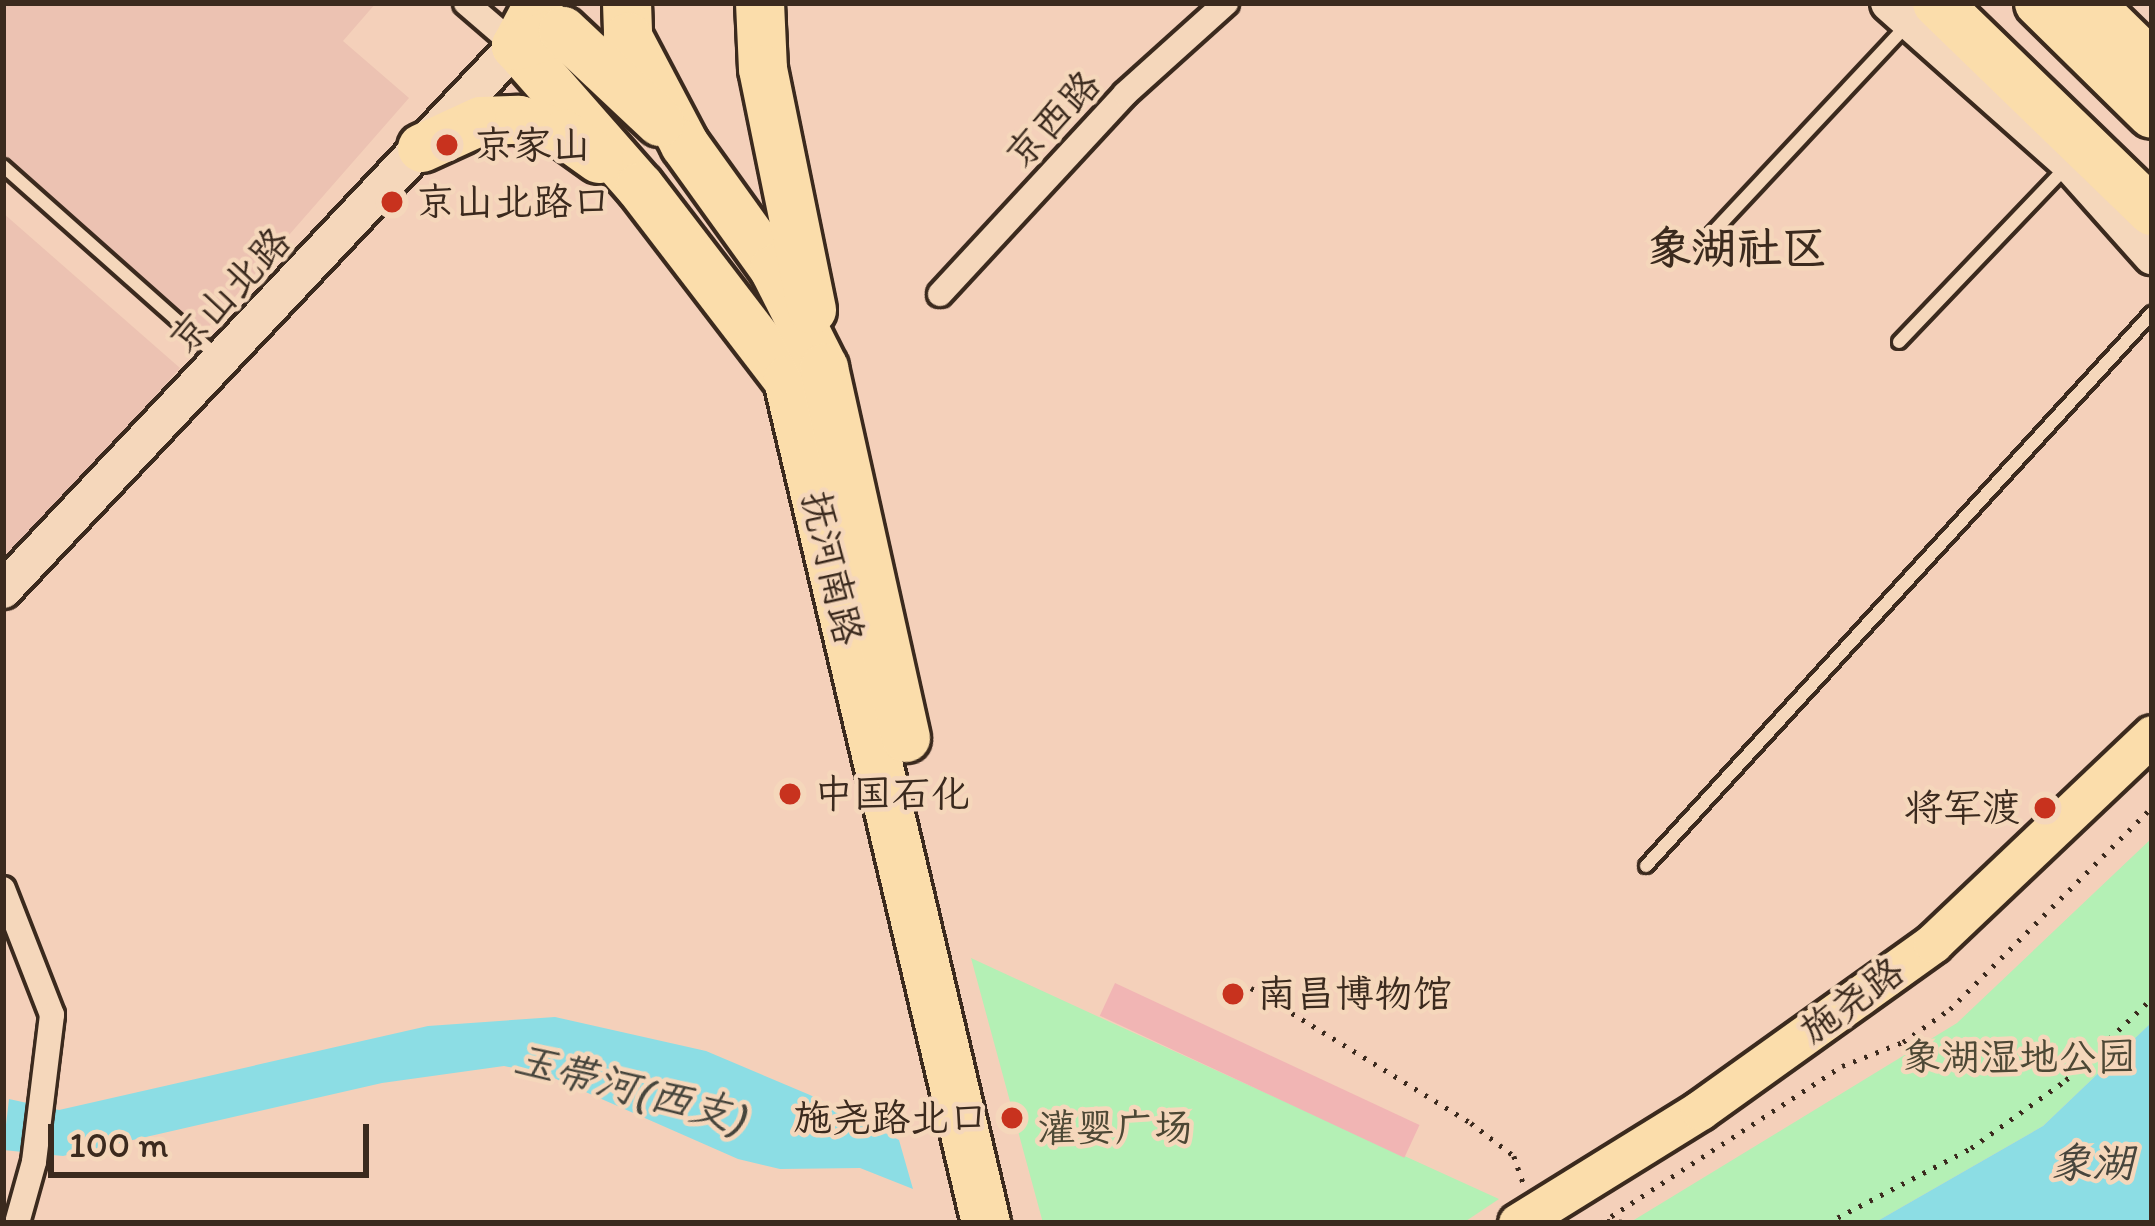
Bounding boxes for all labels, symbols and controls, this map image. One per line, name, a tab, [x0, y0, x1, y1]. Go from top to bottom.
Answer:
street label: 京西路	[996, 61, 1110, 179]
place label: 京家山	[474, 122, 591, 168]
marker: 京家山	[431, 129, 463, 161]
place label: 京山北路口	[416, 179, 611, 225]
marker: 京山北路口	[379, 189, 405, 215]
street label: 京山北路	[160, 218, 300, 364]
district label: 象湖社区	[1647, 221, 1827, 275]
street label: 抚河南路	[792, 487, 872, 649]
place label: 中国石化	[814, 771, 970, 817]
marker: 中国石化	[777, 781, 803, 807]
place label: 将军渡	[1904, 785, 2021, 831]
marker: 将军渡	[2032, 795, 2058, 821]
street label: 施尧路	[1791, 948, 1913, 1054]
place label: 南昌博物馆	[1257, 971, 1452, 1017]
marker: 南昌博物馆	[1220, 981, 1246, 1007]
water label: 玉带河(西支)	[509, 1033, 751, 1143]
park label: 象湖湿地公园	[1902, 1034, 2136, 1080]
place label: 施尧路北口	[793, 1095, 988, 1141]
scale bar	[54, 1100, 375, 1174]
marker: 施尧路北口	[999, 1105, 1025, 1131]
park label: 灌婴广场	[1037, 1105, 1193, 1151]
text: 100 m	[69, 1123, 168, 1166]
water label: 象湖	[2050, 1138, 2134, 1188]

